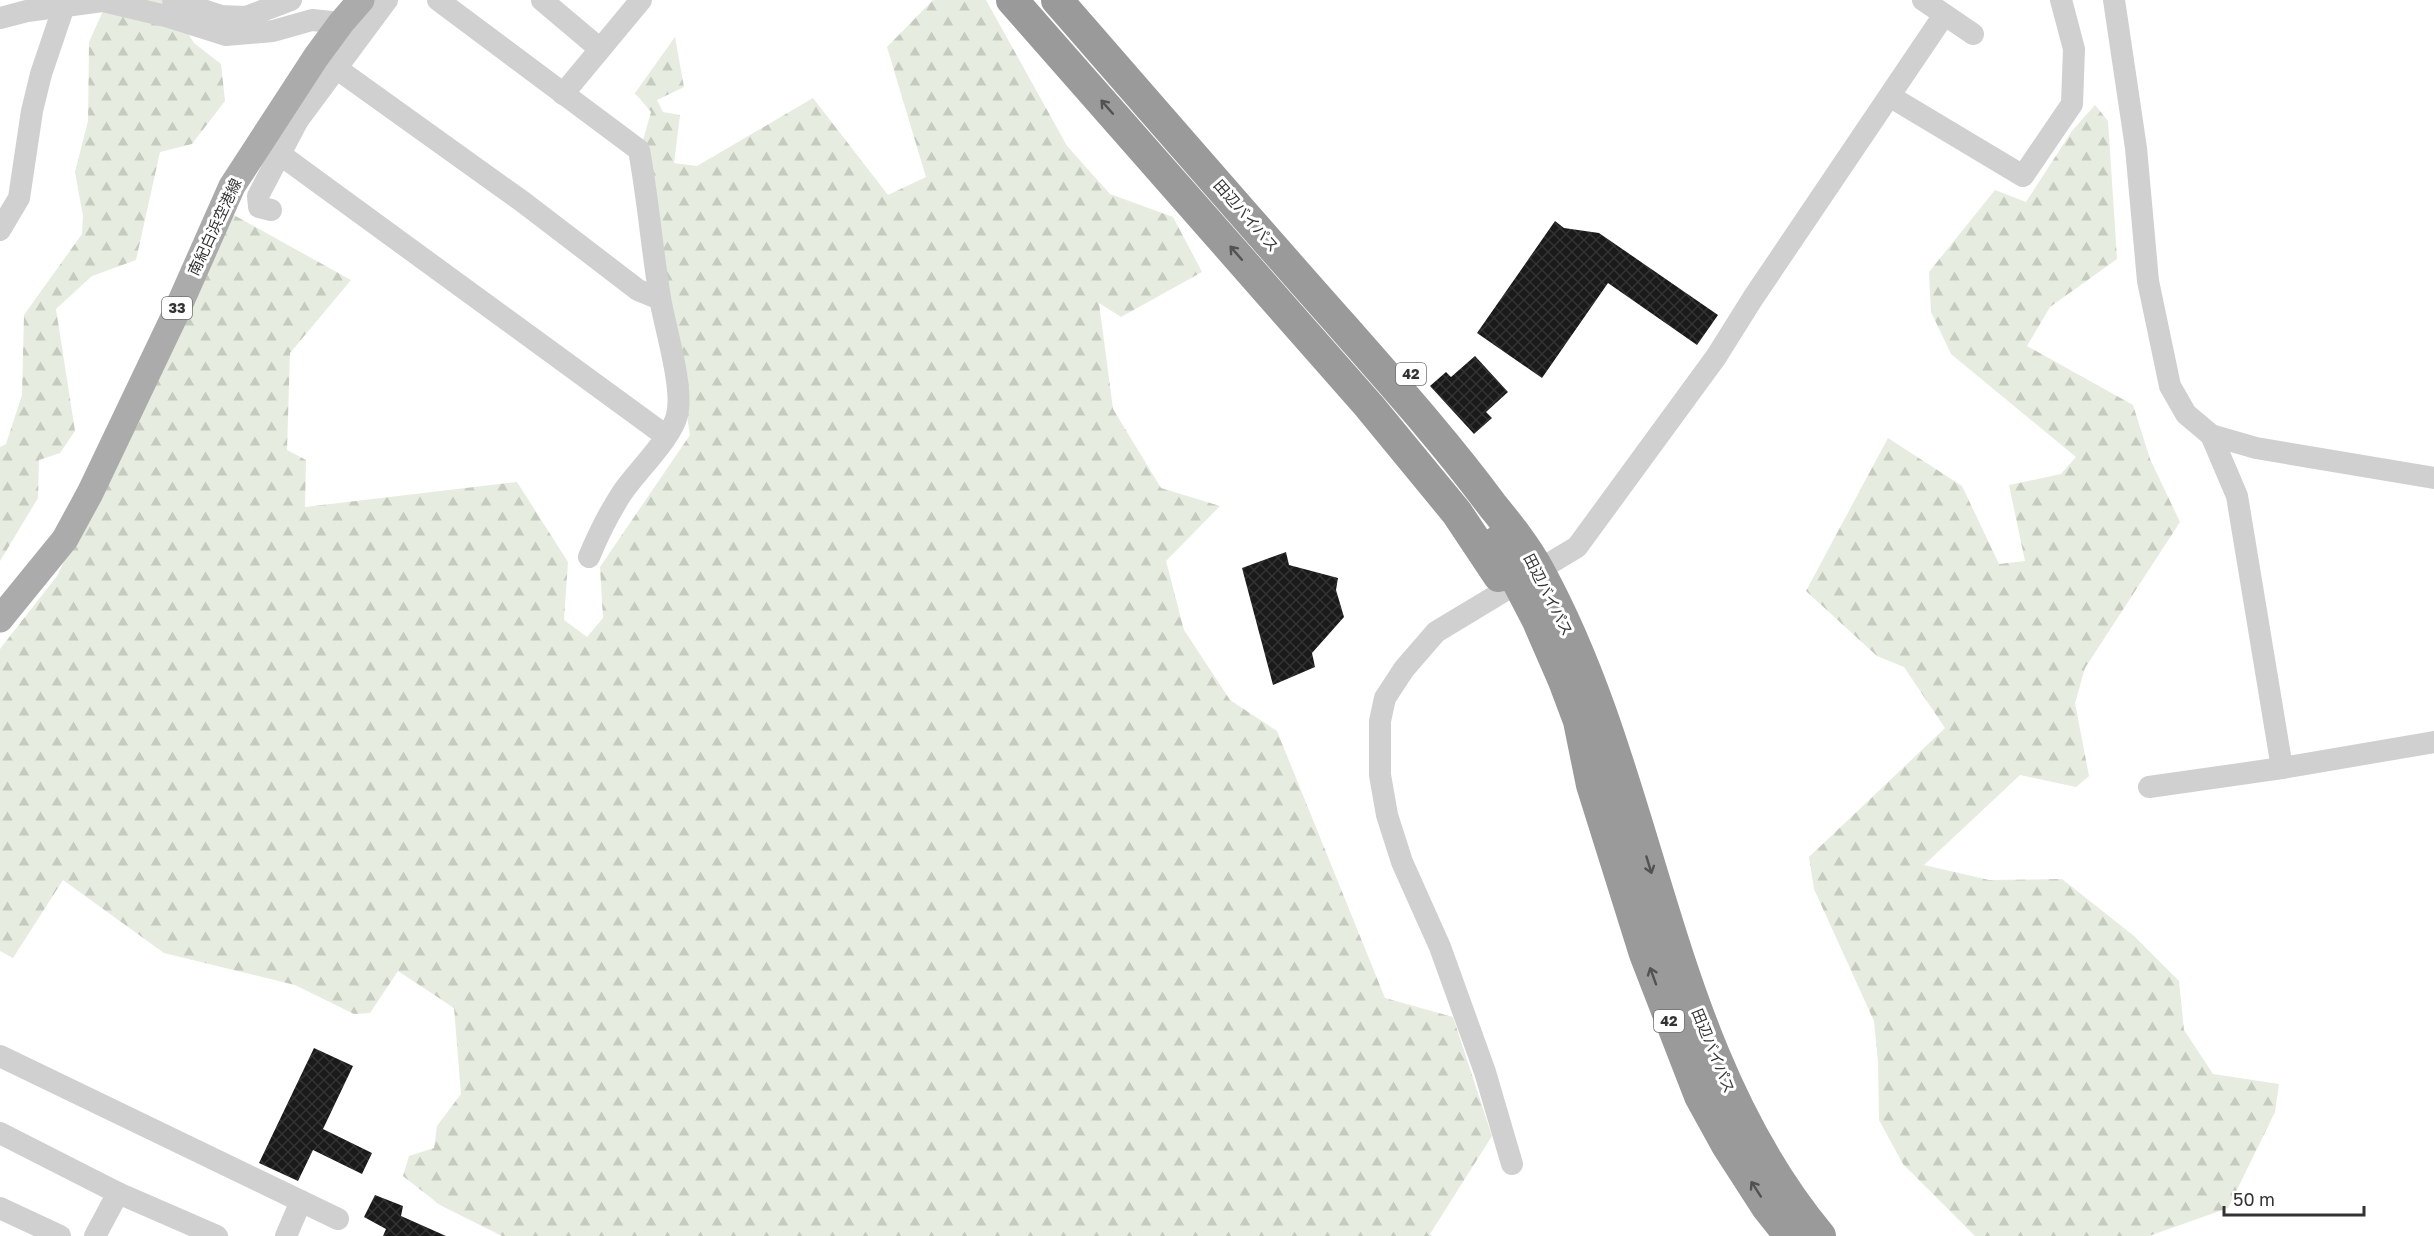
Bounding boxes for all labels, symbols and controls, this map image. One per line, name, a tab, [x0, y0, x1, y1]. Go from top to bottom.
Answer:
one-way arrow	[1100, 99, 1114, 115]
street label: 南紀白浜空港線	[184, 175, 244, 278]
street label: 田辺バイパス	[1211, 176, 1283, 255]
one-way arrow	[1229, 246, 1243, 261]
road number: 33	[162, 297, 192, 319]
road number: 42	[1396, 363, 1426, 385]
street label: 田辺バイパス	[1521, 550, 1577, 639]
one-way arrow	[1644, 855, 1655, 874]
one-way arrow	[1646, 967, 1657, 986]
street label: 田辺バイパス	[1689, 1006, 1739, 1096]
road number: 42	[1654, 1010, 1684, 1032]
scale bar	[2224, 1179, 2364, 1217]
one-way arrow	[1749, 1181, 1761, 1198]
text: 50 m	[2233, 1188, 2275, 1210]

